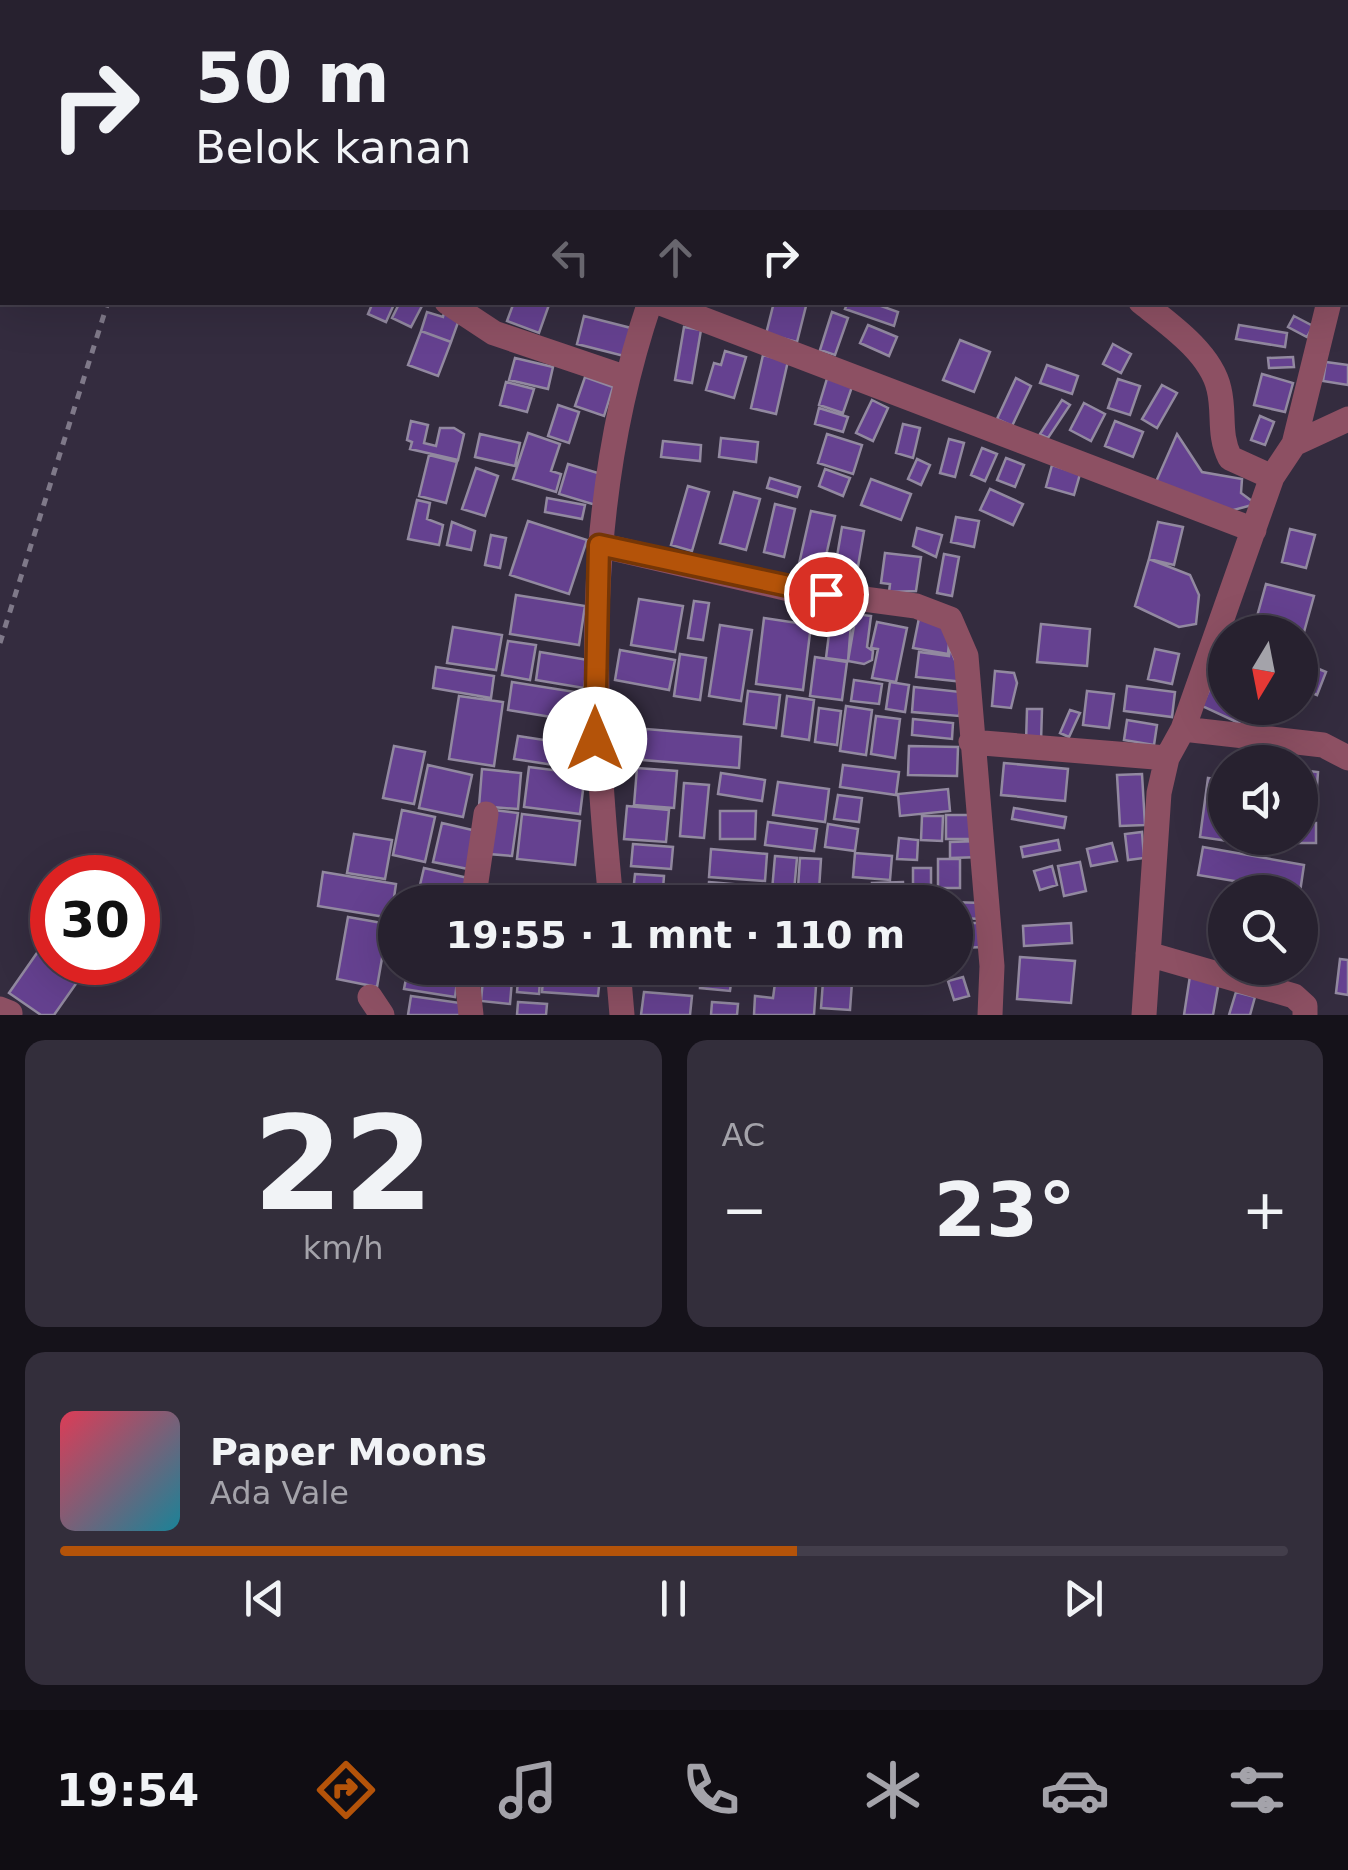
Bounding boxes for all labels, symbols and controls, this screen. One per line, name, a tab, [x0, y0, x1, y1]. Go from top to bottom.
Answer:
text: 50 m	[195, 37, 390, 119]
icon: right	[30, 40, 160, 170]
text: Belok kanan	[195, 121, 471, 174]
icon: left	[543, 230, 598, 285]
icon: ahead	[648, 230, 703, 285]
icon: right	[753, 230, 808, 285]
pin	[784, 552, 869, 637]
icon: arrive	[799, 567, 854, 622]
north arrow	[1208, 615, 1318, 725]
map controls	[1208, 615, 1318, 985]
position arrow	[543, 687, 647, 791]
button: sound	[1208, 745, 1318, 855]
speed limit sign: 30	[30, 855, 160, 985]
button: search	[1208, 875, 1318, 985]
text: 19:55 · 1 mnt · 110 m	[446, 913, 905, 957]
text: 22	[253, 1088, 434, 1240]
text: AC	[722, 1116, 765, 1154]
text: 23°	[934, 1166, 1076, 1254]
text: −	[722, 1178, 768, 1242]
text: +	[1242, 1178, 1288, 1242]
text: km/h	[303, 1229, 384, 1267]
text: Paper Moons	[210, 1430, 487, 1474]
text: Ada Vale	[210, 1474, 349, 1512]
icon: previous	[237, 1571, 292, 1626]
icon: pause	[646, 1571, 701, 1626]
icon: next	[1056, 1571, 1111, 1626]
icon: directions	[311, 1755, 381, 1825]
icon: music	[493, 1755, 563, 1825]
icon: phone	[676, 1755, 746, 1825]
icon: climate	[858, 1755, 928, 1825]
icon: car	[1040, 1755, 1110, 1825]
icon: filters	[1222, 1755, 1292, 1825]
text: 19:54	[56, 1764, 199, 1817]

